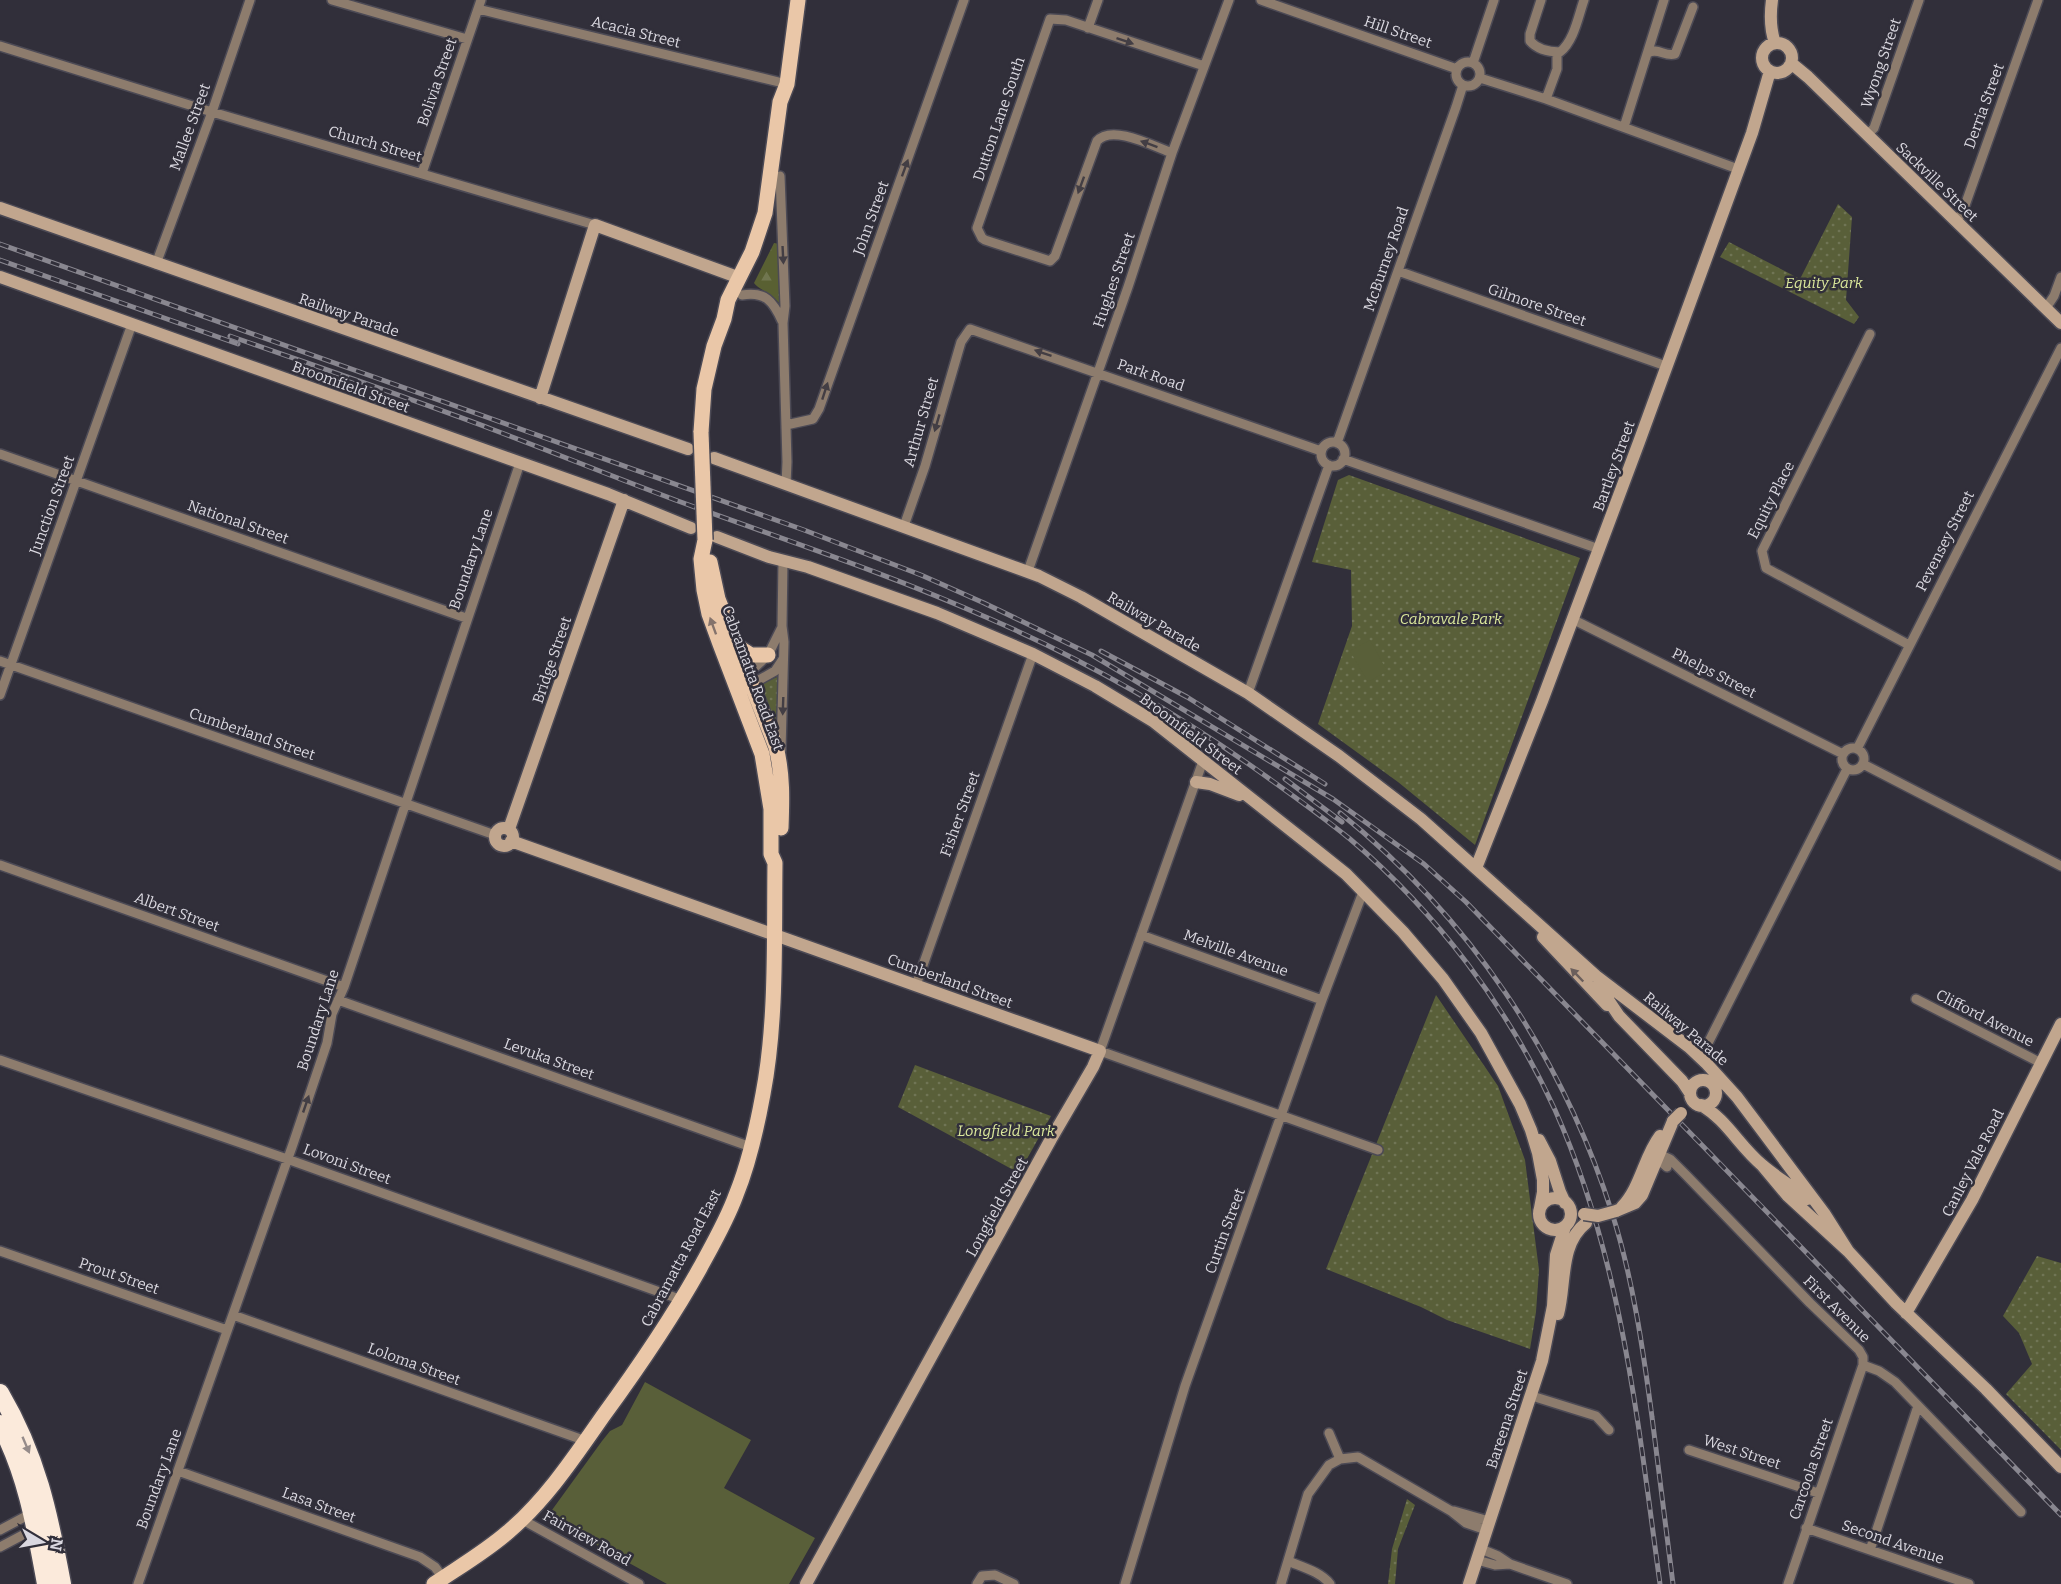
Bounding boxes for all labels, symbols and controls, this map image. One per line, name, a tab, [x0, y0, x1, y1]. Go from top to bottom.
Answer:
street label: Acacia Street	[590, 12, 683, 52]
street label: Hill Street	[1362, 12, 1435, 52]
street label: Wyong Street	[1857, 15, 1905, 110]
street label: Bolivia Street	[413, 35, 461, 129]
one-way arrow	[1116, 37, 1134, 47]
street label: Dutton Lane South	[969, 54, 1029, 183]
street label: Derria Street	[1960, 60, 2008, 151]
street label: Mallee Street	[166, 80, 214, 173]
street label: Church Street	[326, 122, 424, 166]
street label: Sackville Street	[1892, 138, 1982, 226]
one-way arrow	[1140, 139, 1158, 149]
one-way arrow	[901, 159, 911, 177]
one-way arrow	[1075, 176, 1085, 194]
street label: John Street	[849, 178, 893, 258]
street label: McBurney Road	[1360, 204, 1412, 314]
street label: Hughes Street	[1089, 230, 1139, 330]
one-way arrow	[778, 246, 787, 265]
park label: Equity Park	[1785, 274, 1864, 292]
street label: Gilmore Street	[1486, 280, 1589, 330]
street label: Railway Parade	[296, 289, 402, 341]
one-way arrow	[1034, 348, 1052, 358]
street label: Park Road	[1115, 355, 1187, 395]
street label: Broomfield Street	[290, 357, 413, 417]
street label: Arthur Street	[900, 374, 943, 469]
one-way arrow	[821, 382, 831, 400]
one-way arrow	[932, 414, 941, 432]
street label: Bartley Street	[1589, 418, 1639, 514]
street label: Junction Street	[25, 452, 79, 558]
street label: Equity Place	[1744, 458, 1798, 542]
street label: Pevensey Street	[1912, 487, 1978, 594]
street label: National Street	[185, 496, 291, 548]
street label: Boundary Lane	[445, 506, 497, 612]
street label: Railway Parade	[1104, 588, 1204, 656]
street label: Cabramatta Road East	[718, 603, 788, 754]
park label: Cabravale Park	[1400, 610, 1503, 628]
street label: Bridge Street	[529, 614, 575, 706]
one-way arrow	[708, 616, 718, 634]
street label: Phelps Street	[1669, 644, 1760, 702]
street label: Broomfield Street	[1136, 690, 1246, 779]
one-way arrow	[778, 696, 788, 715]
street label: Cumberland Street	[187, 704, 318, 764]
street label: Fisher Street	[936, 768, 984, 859]
street label: Albert Street	[132, 888, 222, 936]
street label: Melville Avenue	[1181, 926, 1291, 980]
street label: Cumberland Street	[885, 950, 1016, 1012]
street label: Boundary Lane	[293, 967, 343, 1073]
one-way arrow	[1571, 968, 1585, 982]
street label: Clifford Avenue	[1933, 986, 2037, 1050]
street label: Railway Parade	[1640, 988, 1732, 1070]
street label: Levuka Street	[501, 1034, 597, 1084]
one-way arrow	[302, 1095, 312, 1113]
street label: Canley Vale Road	[1938, 1106, 2008, 1220]
park label: Longfield Park	[957, 1122, 1056, 1140]
street label: Lovoni Street	[301, 1140, 394, 1188]
street label: Longfield Street	[962, 1154, 1032, 1260]
street label: Curtin Street	[1201, 1185, 1249, 1276]
street label: Cabramatta Road East	[637, 1186, 725, 1330]
street label: Prout Street	[76, 1254, 162, 1298]
street label: First Avenue	[1800, 1272, 1874, 1346]
street label: Loloma Street	[365, 1339, 463, 1389]
street label: Bareena Street	[1482, 1367, 1532, 1471]
street label: Carcoola Street	[1785, 1415, 1837, 1522]
street label: Boundary Lane	[132, 1426, 186, 1532]
street label: West Street	[1701, 1431, 1784, 1473]
one-way arrow	[21, 1436, 31, 1454]
street label: Lasa Street	[280, 1483, 359, 1527]
street label: Fairview Road	[540, 1506, 634, 1570]
north arrow	[12, 1512, 72, 1572]
street label: Second Avenue	[1839, 1516, 1947, 1568]
text: N	[46, 1537, 67, 1552]

